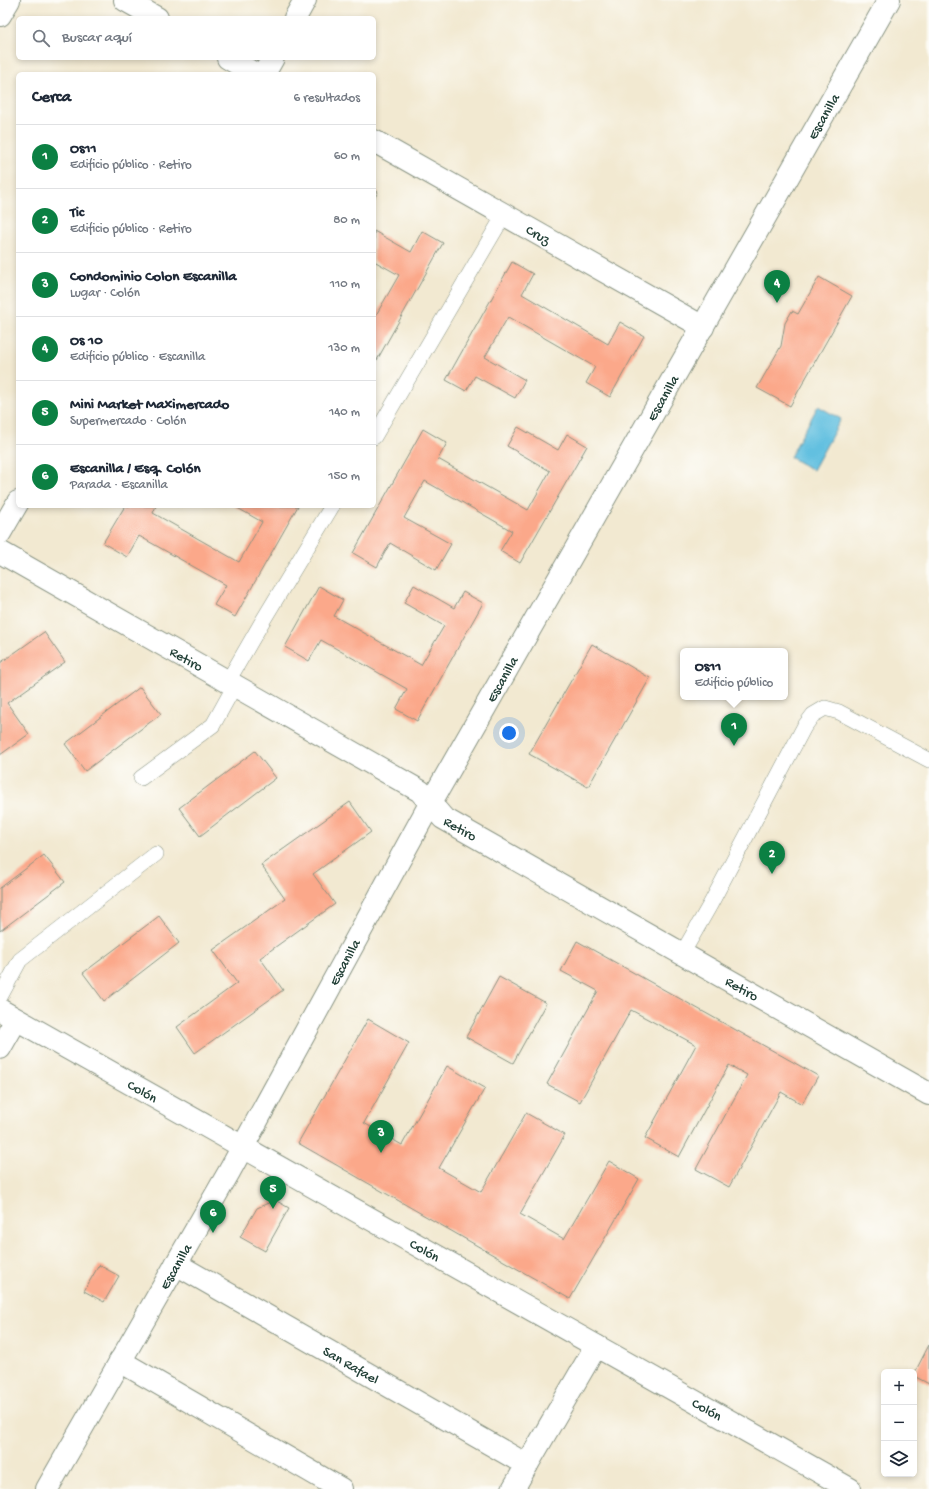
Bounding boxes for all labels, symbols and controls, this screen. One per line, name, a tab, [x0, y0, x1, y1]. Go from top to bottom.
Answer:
search box	[16, 16, 376, 60]
icon: search	[30, 27, 52, 49]
text: Buscar aquí	[62, 29, 132, 47]
text: Cerca	[32, 88, 71, 108]
street label: Escanilla	[805, 90, 845, 143]
text: 6 resultados	[294, 91, 360, 106]
text: Os11	[70, 140, 97, 158]
text: 1	[42, 149, 48, 164]
text: 60 m	[334, 149, 360, 164]
text: Edificio público · Retiro	[70, 158, 192, 173]
text: Tic	[70, 204, 84, 222]
text: 2	[42, 213, 48, 228]
text: 80 m	[333, 213, 360, 228]
text: Edificio público · Retiro	[70, 222, 192, 237]
street label: Cruz	[522, 223, 553, 250]
text: Condominio Colon Escanilla	[70, 268, 237, 286]
pin: 4	[764, 270, 790, 303]
text: 3	[42, 277, 48, 292]
text: 110 m	[330, 277, 360, 292]
text: Lugar · Colón	[70, 286, 140, 301]
text: Os 10	[70, 332, 103, 350]
text: 4	[42, 341, 48, 356]
text: 130 m	[328, 341, 360, 356]
text: Edificio público · Escanilla	[70, 350, 205, 365]
street label: Escanilla	[644, 372, 685, 425]
text: Mini Market Maximercado	[70, 396, 229, 414]
text: 5	[42, 405, 48, 420]
text: 140 m	[329, 405, 360, 420]
text: Supermercado · Colón	[70, 414, 186, 429]
text: Escanilla / Esq. Colón	[70, 460, 201, 478]
text: 6	[42, 469, 48, 484]
text: 150 m	[328, 469, 360, 484]
text: Parada · Escanilla	[70, 478, 168, 493]
street label: Retiro	[166, 644, 205, 677]
popup	[680, 648, 788, 700]
street label: Escanilla	[484, 653, 524, 706]
text: Os11	[695, 658, 721, 676]
text: Edificio público	[695, 676, 773, 691]
pin: 1	[721, 713, 747, 746]
your location	[499, 723, 519, 743]
street label: Retiro	[440, 814, 479, 846]
pin: 2	[759, 841, 785, 874]
street label: Escanilla	[327, 936, 366, 989]
street label: Retiro	[721, 974, 761, 1006]
street label: Colón	[124, 1077, 160, 1108]
pin: 3	[368, 1120, 394, 1153]
pin: 5	[260, 1176, 286, 1209]
pin: 6	[200, 1200, 226, 1233]
street label: Colón	[406, 1237, 442, 1267]
street label: Escanilla	[157, 1240, 198, 1293]
street label: San Rafael	[319, 1344, 381, 1389]
map controls	[881, 1369, 917, 1477]
button: +	[881, 1369, 917, 1405]
street label: Colón	[688, 1396, 725, 1426]
button: −	[881, 1405, 917, 1441]
button: layers	[881, 1441, 917, 1477]

